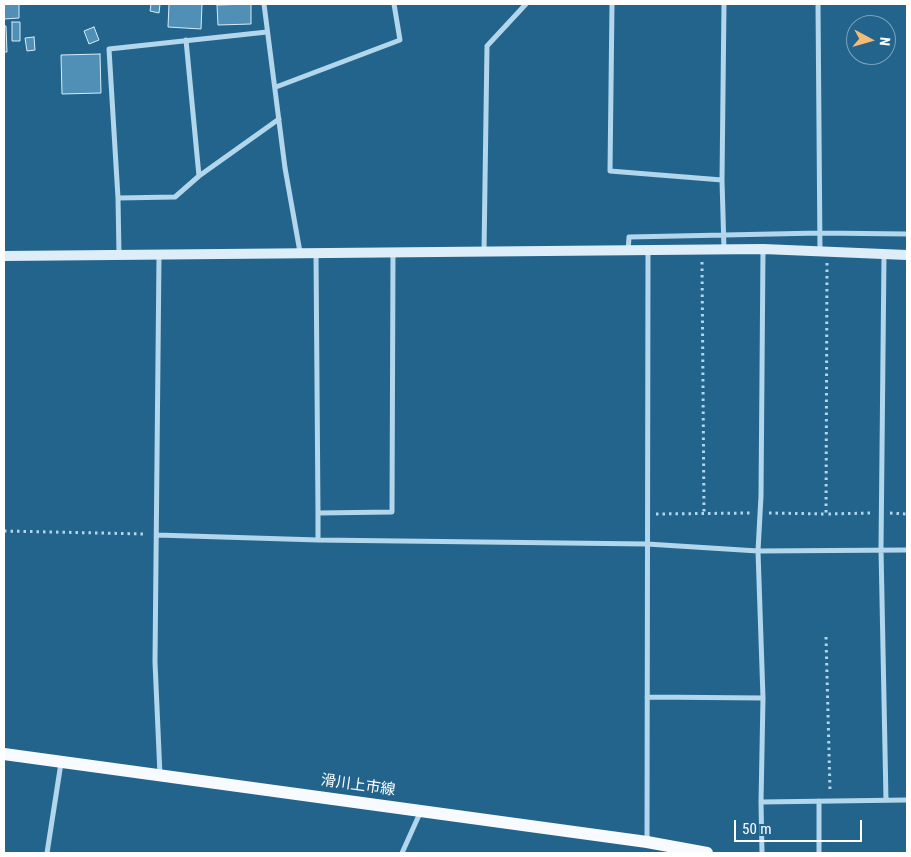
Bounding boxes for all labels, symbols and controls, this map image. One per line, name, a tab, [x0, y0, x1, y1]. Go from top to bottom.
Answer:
north arrow	[846, 15, 896, 65]
text: N	[877, 36, 893, 47]
street label: 滑川上市線	[320, 772, 396, 800]
scale bar	[736, 810, 864, 842]
text: 50 m	[742, 820, 772, 838]

